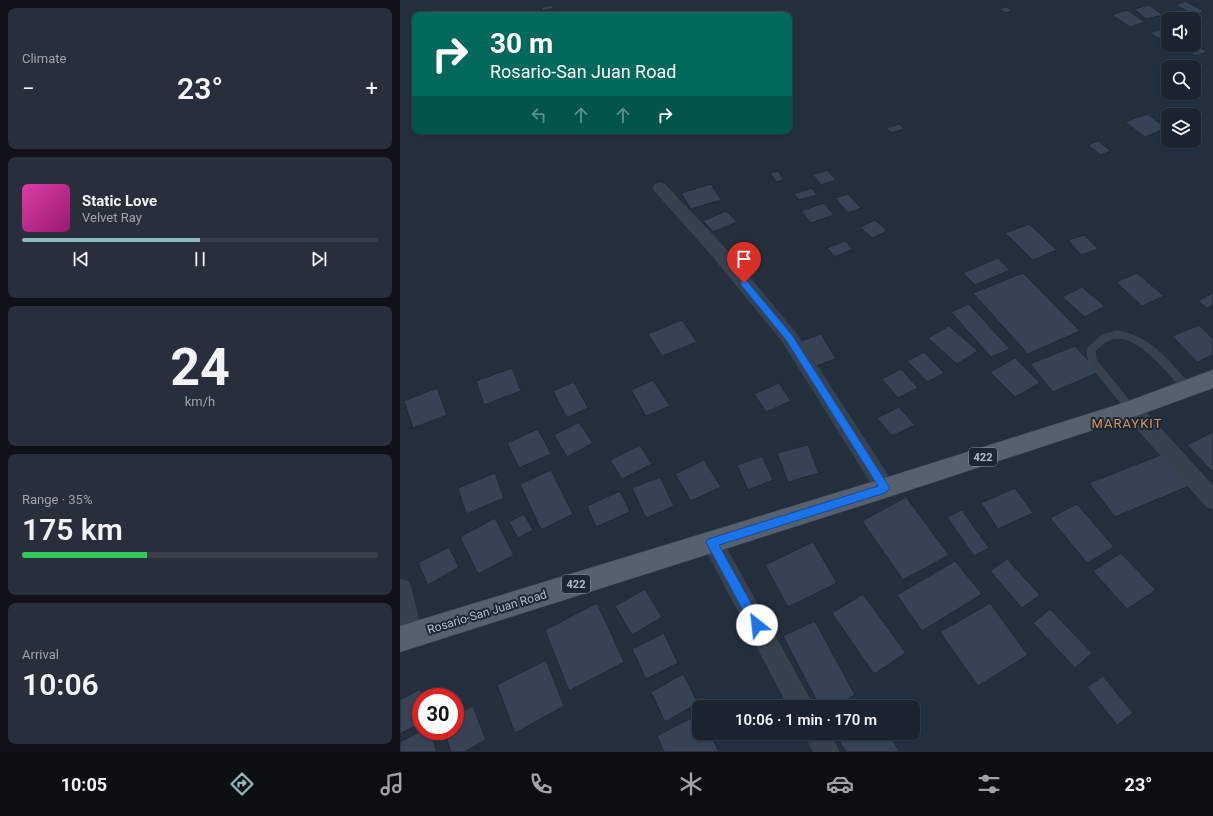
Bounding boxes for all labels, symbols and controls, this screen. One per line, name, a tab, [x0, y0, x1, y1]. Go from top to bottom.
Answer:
map controls	[1161, 12, 1201, 148]
button: sound	[1161, 12, 1201, 52]
text: 30 m	[490, 27, 553, 60]
icon: right	[424, 28, 476, 80]
text: Climate	[22, 51, 66, 66]
button: search	[1161, 60, 1201, 100]
text: Rosario-San Juan Road	[490, 61, 676, 82]
text: 23°	[177, 71, 223, 106]
text: −	[22, 76, 35, 101]
text: +	[366, 76, 378, 101]
icon: left	[528, 104, 550, 126]
icon: ahead	[570, 104, 592, 126]
icon: ahead	[612, 104, 634, 126]
icon: right	[654, 104, 676, 126]
button: layers	[1161, 108, 1201, 148]
text: Static Love	[82, 192, 157, 210]
text: Velvet Ray	[82, 210, 142, 225]
pin	[727, 242, 761, 283]
icon: previous	[70, 248, 92, 270]
icon: pause	[189, 248, 211, 270]
icon: next	[308, 248, 330, 270]
icon: arrive	[733, 248, 755, 270]
text: 24	[170, 337, 230, 398]
text: km/h	[185, 394, 215, 409]
district label: MARAYKIT	[1092, 416, 1162, 431]
road number: 422	[969, 448, 997, 466]
text: Range · 35%	[22, 492, 92, 507]
text: 175 km	[22, 512, 123, 547]
road number: 422	[562, 575, 590, 593]
street label: Rosario-San Juan Road	[426, 587, 548, 637]
position arrow	[736, 604, 778, 646]
text: Arrival	[22, 647, 59, 662]
text: 10:06	[22, 667, 99, 702]
speed limit sign: 30	[412, 688, 464, 740]
text: 10:06 · 1 min · 170 m	[735, 711, 877, 729]
icon: directions	[228, 770, 256, 798]
icon: music	[378, 770, 406, 798]
icon: phone	[527, 770, 555, 798]
icon: climate	[677, 770, 705, 798]
icon: car	[826, 770, 854, 798]
icon: filters	[975, 770, 1003, 798]
text: 10:05	[61, 774, 107, 795]
text: 23°	[1125, 774, 1152, 795]

